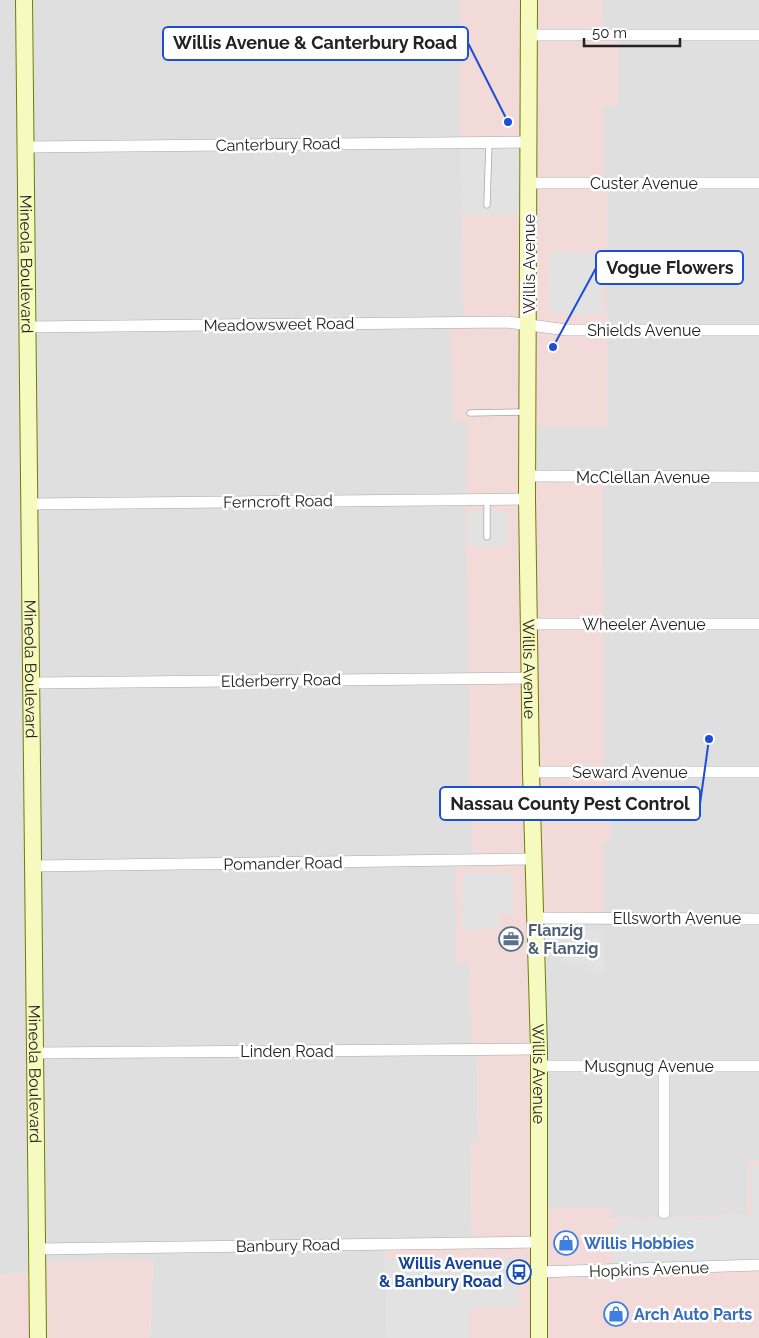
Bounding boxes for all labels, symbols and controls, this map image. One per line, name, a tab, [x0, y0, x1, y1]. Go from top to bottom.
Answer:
scale bar	[584, 15, 680, 47]
text: 50 m	[592, 24, 627, 42]
callout: Willis Avenue & Canterbury Road	[163, 27, 468, 60]
text: Willis Avenue & Canterbury Road	[173, 32, 457, 53]
street label: Canterbury Road	[215, 134, 341, 155]
street label: Custer Avenue	[590, 174, 698, 193]
street label: Mineola Boulevard	[16, 195, 36, 333]
street label: Willis Avenue	[520, 214, 539, 314]
callout: Vogue Flowers	[596, 251, 743, 284]
text: Vogue Flowers	[606, 257, 734, 278]
street label: Meadowsweet Road	[203, 314, 355, 335]
street label: Shields Avenue	[587, 321, 701, 340]
street label: McClellan Avenue	[576, 468, 710, 487]
street label: Ferncroft Road	[223, 491, 333, 512]
street label: Mineola Boulevard	[20, 600, 41, 738]
street label: Wheeler Avenue	[582, 615, 706, 634]
street label: Willis Avenue	[519, 619, 539, 719]
street label: Elderberry Road	[221, 670, 341, 691]
street label: Seward Avenue	[572, 763, 688, 782]
callout: Nassau County Pest Control	[440, 787, 700, 820]
text: Nassau County Pest Control	[450, 793, 690, 814]
street label: Pomander Road	[223, 853, 343, 874]
street label: Ellsworth Avenue	[613, 909, 741, 928]
place label: Flanzig & Flanzig	[528, 921, 598, 958]
office icon: Flanzig & Flanzig	[498, 926, 524, 952]
street label: Mineola Boulevard	[25, 1005, 45, 1143]
street label: Willis Avenue	[528, 1024, 548, 1124]
street label: Linden Road	[240, 1042, 334, 1061]
street label: Musgnug Avenue	[584, 1057, 714, 1076]
shop icon: Willis Hobbies	[553, 1230, 579, 1256]
place label: Willis Hobbies	[584, 1234, 694, 1253]
street label: Banbury Road	[236, 1235, 340, 1256]
place label: Willis Avenue & Banbury Road	[379, 1254, 502, 1291]
street label: Hopkins Avenue	[589, 1258, 709, 1281]
bus stop icon: Willis Avenue & Banbury Road	[506, 1259, 532, 1285]
shop icon: Arch Auto Parts	[603, 1301, 629, 1327]
place label: Arch Auto Parts	[634, 1305, 752, 1324]

